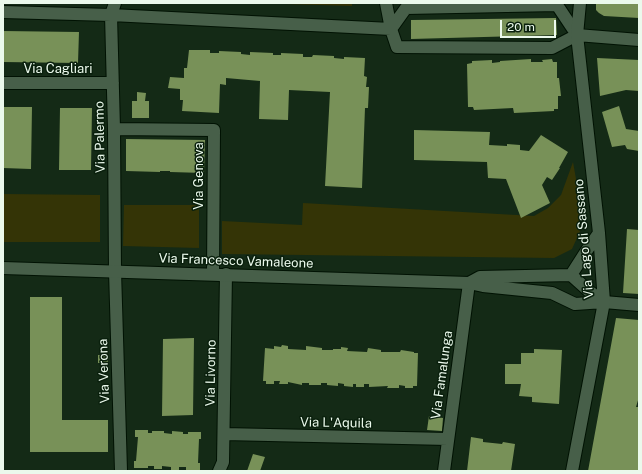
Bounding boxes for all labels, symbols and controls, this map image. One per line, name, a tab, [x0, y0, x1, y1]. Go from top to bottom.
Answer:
scale bar	[502, 12, 558, 38]
text: 20 m	[507, 20, 535, 34]
street label: Via Cagliari	[23, 61, 93, 77]
street label: Via Palermo	[92, 101, 108, 173]
street label: Via Genova	[191, 142, 207, 210]
street label: Via Lago di Sassano	[571, 178, 597, 300]
street label: Via Francesco Vamaleone	[158, 251, 314, 271]
street label: Via Famalunga	[428, 330, 456, 420]
street label: Via Verona	[95, 338, 113, 404]
street label: Via Livorno	[203, 339, 219, 407]
street label: Via L'Aquila	[300, 415, 372, 431]

